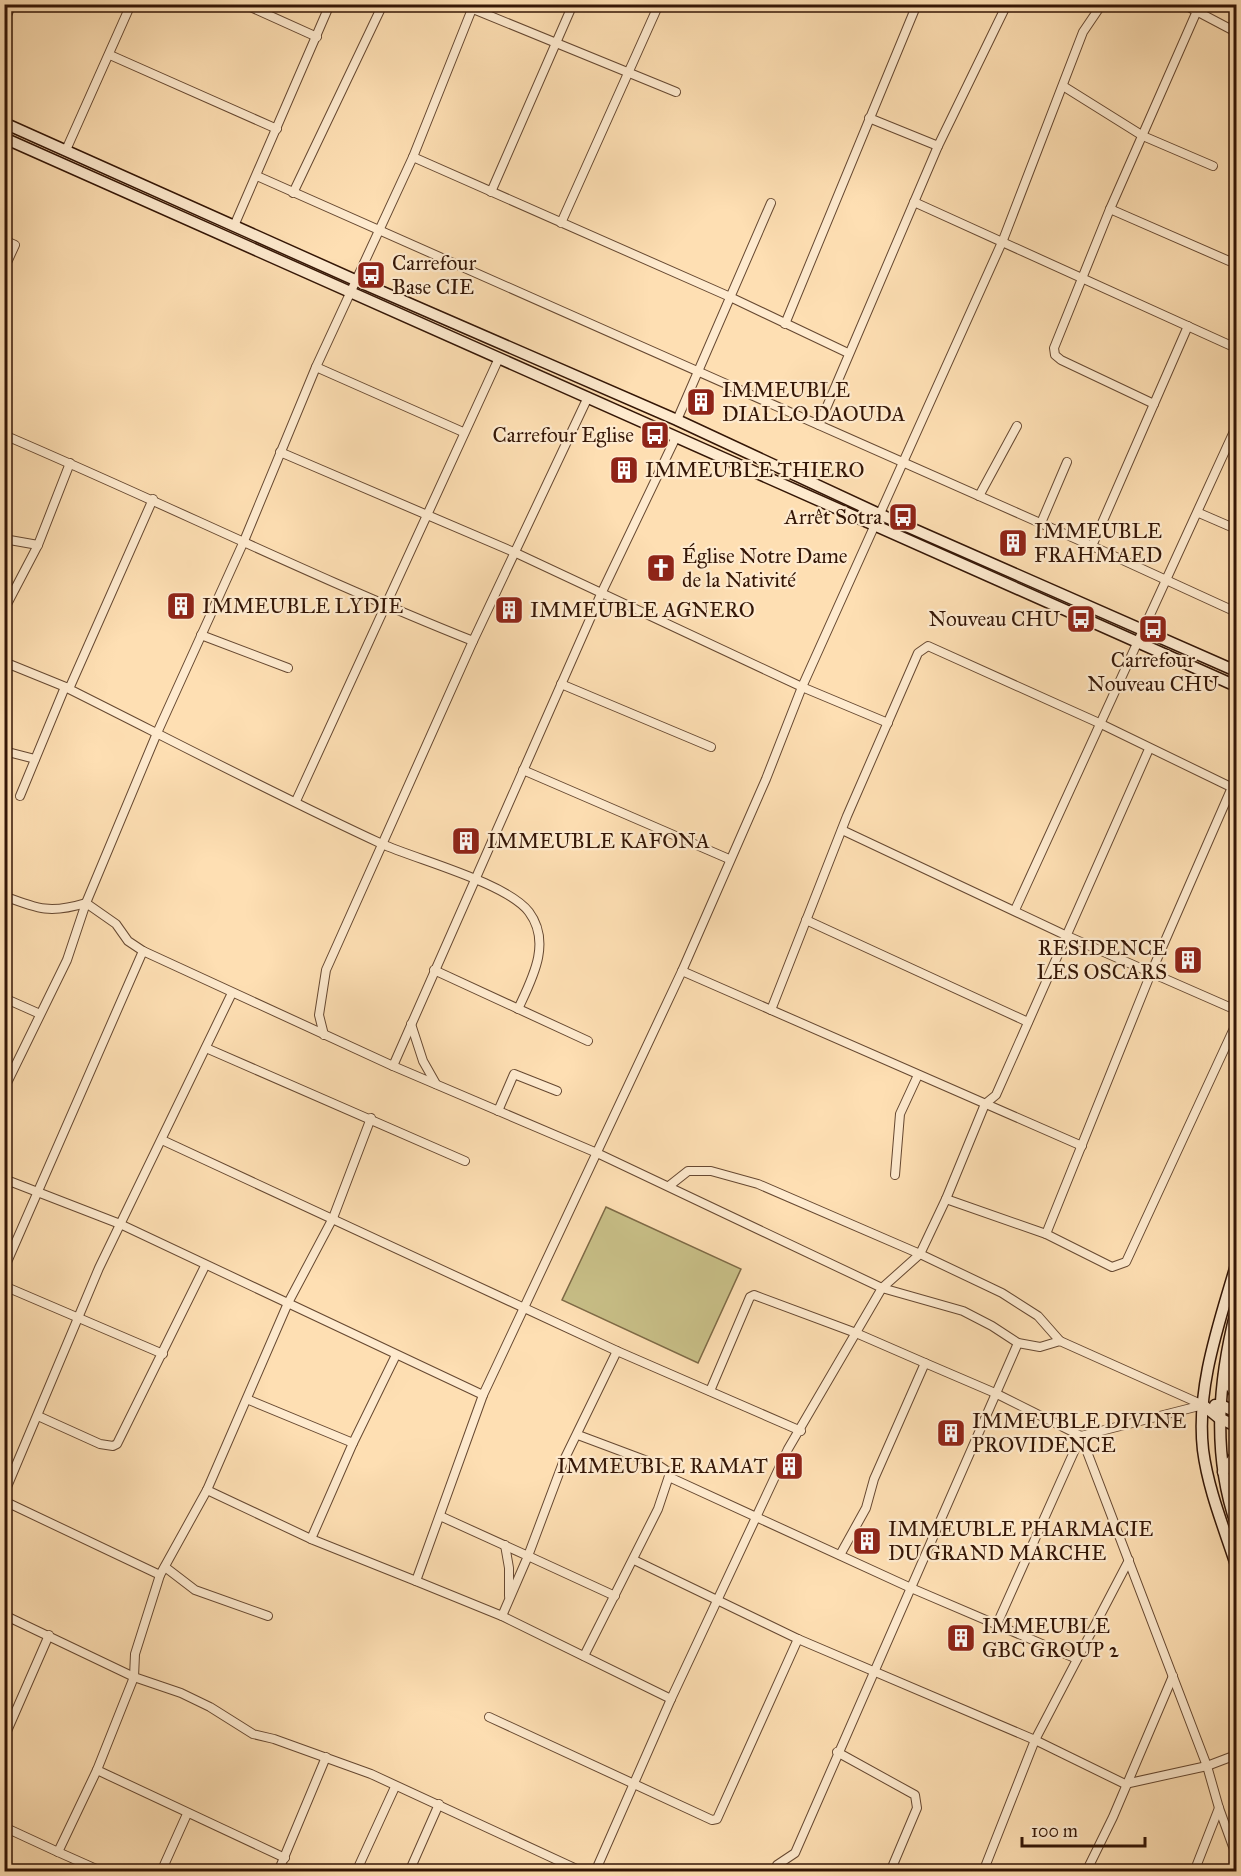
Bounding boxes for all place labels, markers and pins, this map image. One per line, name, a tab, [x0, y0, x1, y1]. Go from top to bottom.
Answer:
place label: Carrefour Base CIE	[392, 250, 476, 300]
bus stop icon: Carrefour Base CIE	[355, 259, 387, 291]
place label: IMMEUBLE DIALLO DAOUDA	[722, 377, 906, 427]
building icon: IMMEUBLE DIALLO DAOUDA	[685, 386, 717, 418]
bus stop icon: Carrefour Eglise	[639, 419, 671, 451]
place label: Carrefour Eglise	[493, 422, 634, 448]
building icon: IMMEUBLE THIERO	[608, 454, 640, 486]
place label: IMMEUBLE THIERO	[645, 457, 865, 483]
bus stop icon: Arrêt Sotra	[887, 501, 919, 533]
place label: Arrêt Sotra	[784, 504, 882, 530]
place label: IMMEUBLE FRAHMAED	[1034, 518, 1162, 568]
building icon: IMMEUBLE FRAHMAED	[997, 527, 1029, 559]
place label: Église Notre Dame de la Nativité	[682, 542, 848, 593]
church icon: Église Notre Dame de la Nativité	[645, 552, 677, 584]
building icon: IMMEUBLE LYDIE	[165, 590, 197, 622]
place label: IMMEUBLE LYDIE	[202, 593, 403, 619]
building icon: IMMEUBLE AGNERO	[493, 594, 525, 626]
place label: IMMEUBLE AGNERO	[530, 597, 755, 623]
bus stop icon: Nouveau CHU	[1065, 603, 1097, 635]
place label: Nouveau CHU	[928, 606, 1060, 632]
bus stop icon: Carrefour Nouveau CHU	[1137, 613, 1169, 645]
place label: Carrefour Nouveau CHU	[1087, 647, 1219, 697]
building icon: IMMEUBLE KAFONA	[450, 825, 482, 857]
place label: IMMEUBLE KAFONA	[487, 828, 710, 854]
place label: RESIDENCE LES OSCARS	[1036, 935, 1167, 985]
building icon: RESIDENCE LES OSCARS	[1172, 944, 1204, 976]
place label: IMMEUBLE DIVINE PROVIDENCE	[972, 1408, 1186, 1458]
building icon: IMMEUBLE DIVINE PROVIDENCE	[935, 1417, 967, 1449]
building icon: IMMEUBLE RAMAT	[773, 1450, 805, 1482]
place label: IMMEUBLE RAMAT	[557, 1453, 768, 1479]
place label: IMMEUBLE PHARMACIE DU GRAND MARCHE	[888, 1516, 1153, 1566]
building icon: IMMEUBLE PHARMACIE DU GRAND MARCHE	[851, 1525, 883, 1557]
place label: IMMEUBLE GBC GROUP 2	[982, 1613, 1120, 1663]
building icon: IMMEUBLE GBC GROUP 2	[945, 1622, 977, 1654]

